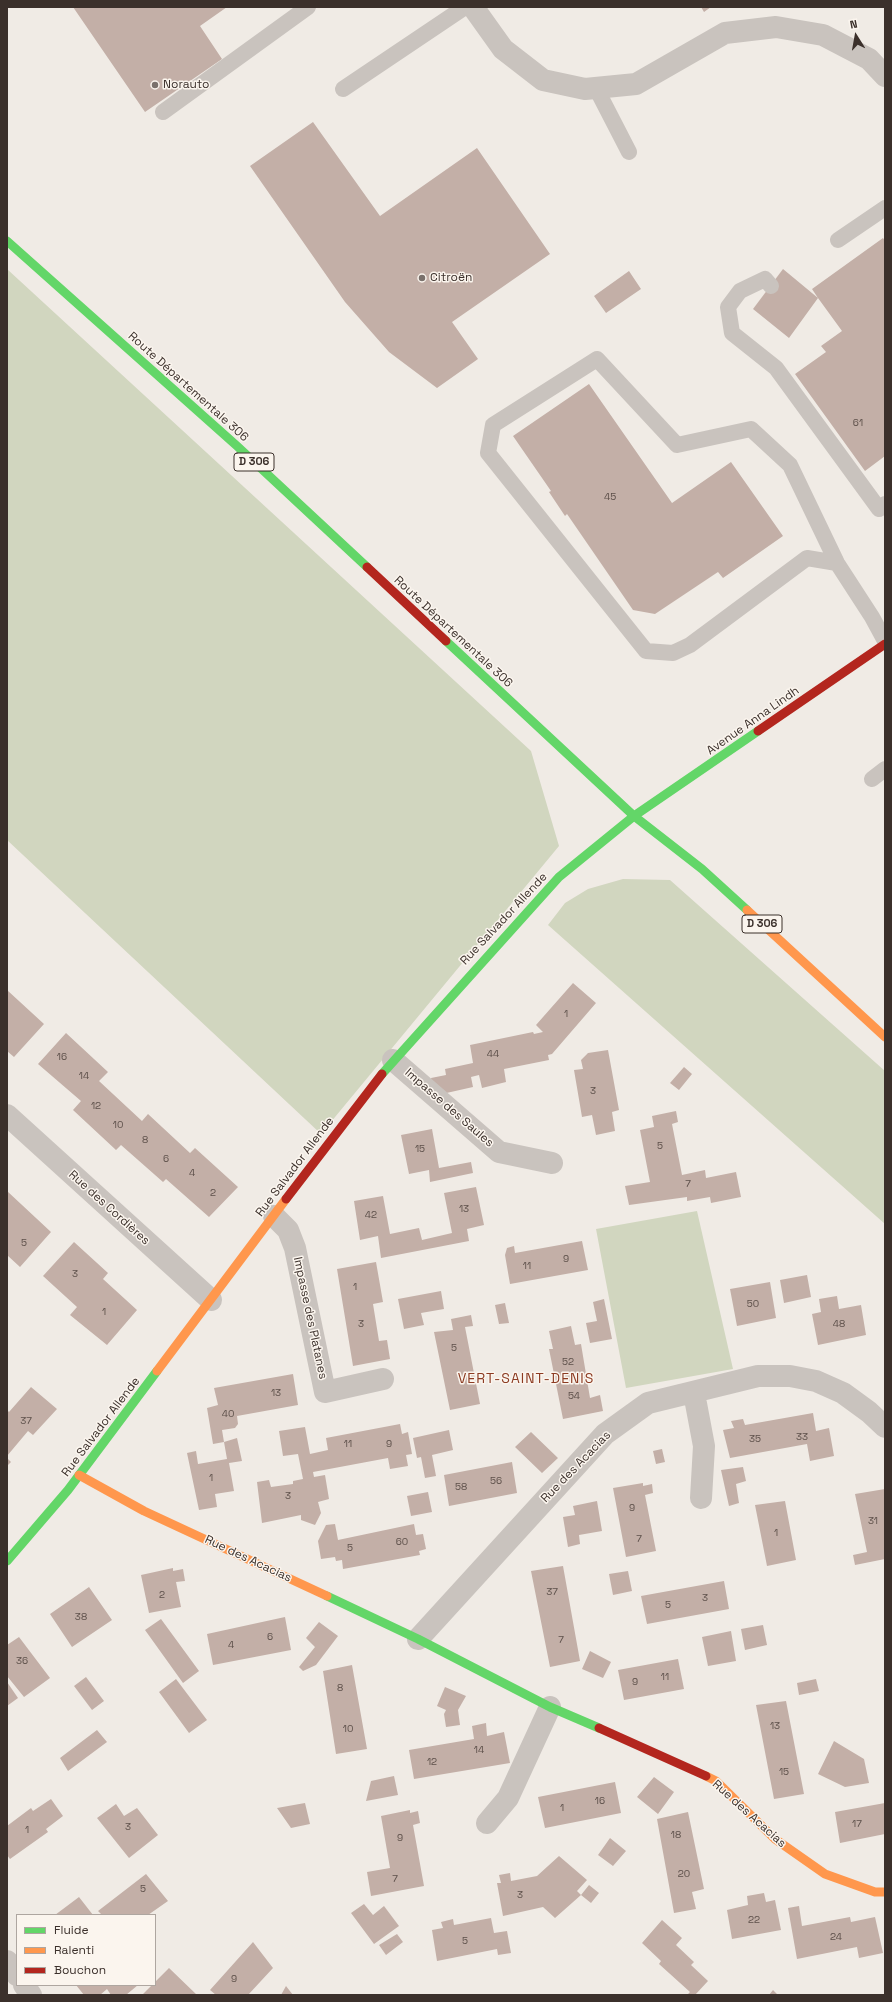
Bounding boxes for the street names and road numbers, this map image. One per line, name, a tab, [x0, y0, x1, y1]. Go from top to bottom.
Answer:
street label: Route Départementale 306	[125, 329, 251, 445]
road number: D 306	[234, 453, 274, 471]
street label: Route Départementale 306	[391, 573, 515, 691]
street label: Avenue Anna Lindh	[704, 684, 802, 758]
street label: Rue Salvador Allende	[458, 870, 550, 968]
road number: D 306	[742, 915, 782, 933]
street label: Impasse des Saules	[402, 1066, 496, 1150]
street label: Rue Salvador Allende	[253, 1114, 337, 1220]
street label: Rue des Cordières	[65, 1168, 153, 1248]
street label: Impasse des Platanes	[290, 1255, 330, 1381]
street label: Rue Salvador Allende	[59, 1374, 143, 1480]
street label: Rue des Acacias	[538, 1428, 614, 1506]
street label: Rue des Acacias	[202, 1533, 294, 1585]
street label: Rue des Acacias	[709, 1777, 789, 1851]

